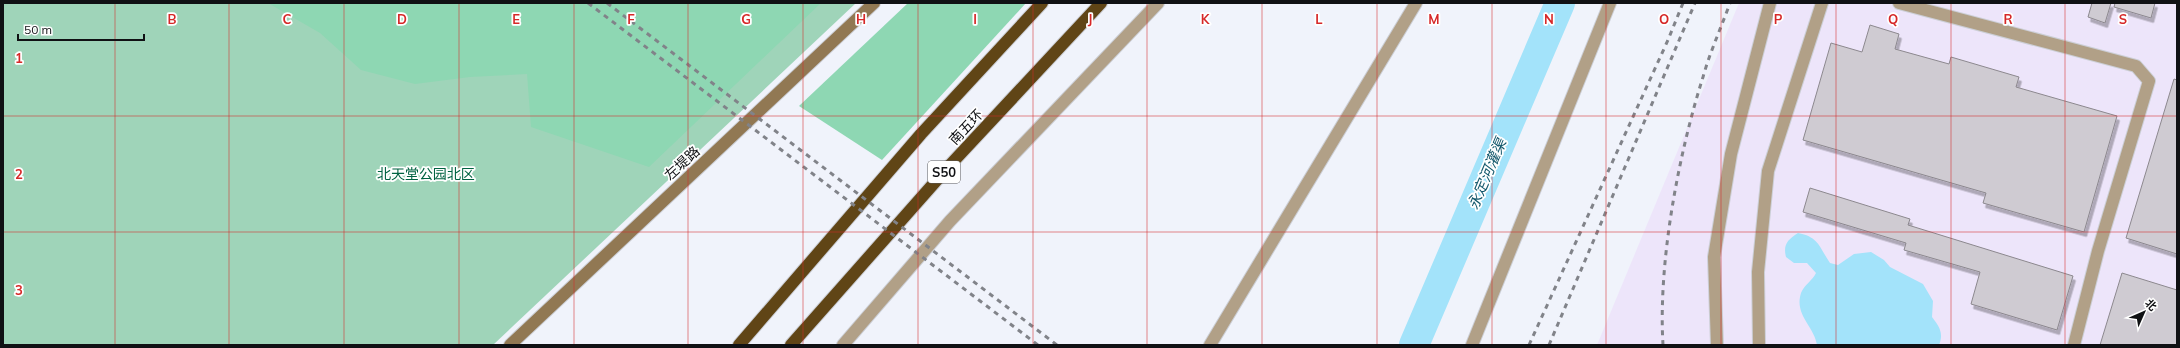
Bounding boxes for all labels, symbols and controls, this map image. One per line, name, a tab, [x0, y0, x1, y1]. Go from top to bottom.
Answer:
text: B	[168, 11, 177, 27]
text: C	[283, 11, 292, 27]
text: D	[397, 11, 407, 27]
text: E	[512, 11, 520, 27]
text: F	[627, 11, 635, 27]
text: G	[741, 11, 751, 27]
text: H	[856, 11, 866, 27]
text: I	[973, 11, 977, 27]
text: J	[1088, 11, 1092, 27]
text: K	[1201, 11, 1211, 27]
text: L	[1315, 11, 1323, 27]
text: M	[1428, 11, 1440, 27]
text: N	[1544, 11, 1554, 27]
text: O	[1659, 11, 1669, 27]
text: P	[1774, 11, 1783, 27]
text: Q	[1888, 11, 1898, 27]
text: R	[2003, 11, 2013, 27]
text: S	[2119, 11, 2127, 27]
scale bar	[18, 16, 144, 42]
text: 50 m	[24, 22, 52, 37]
text: 1	[15, 50, 23, 66]
street label: 南五环	[945, 106, 987, 148]
water label: 永定河灌渠	[1463, 134, 1511, 212]
street label: 左堤路	[661, 142, 703, 184]
road number: S50	[928, 161, 960, 183]
park label: 北天堂公园北区	[377, 165, 475, 183]
text: 2	[15, 166, 23, 182]
text: 3	[15, 282, 23, 298]
north arrow	[2124, 292, 2164, 332]
text: 北	[2142, 296, 2160, 314]

